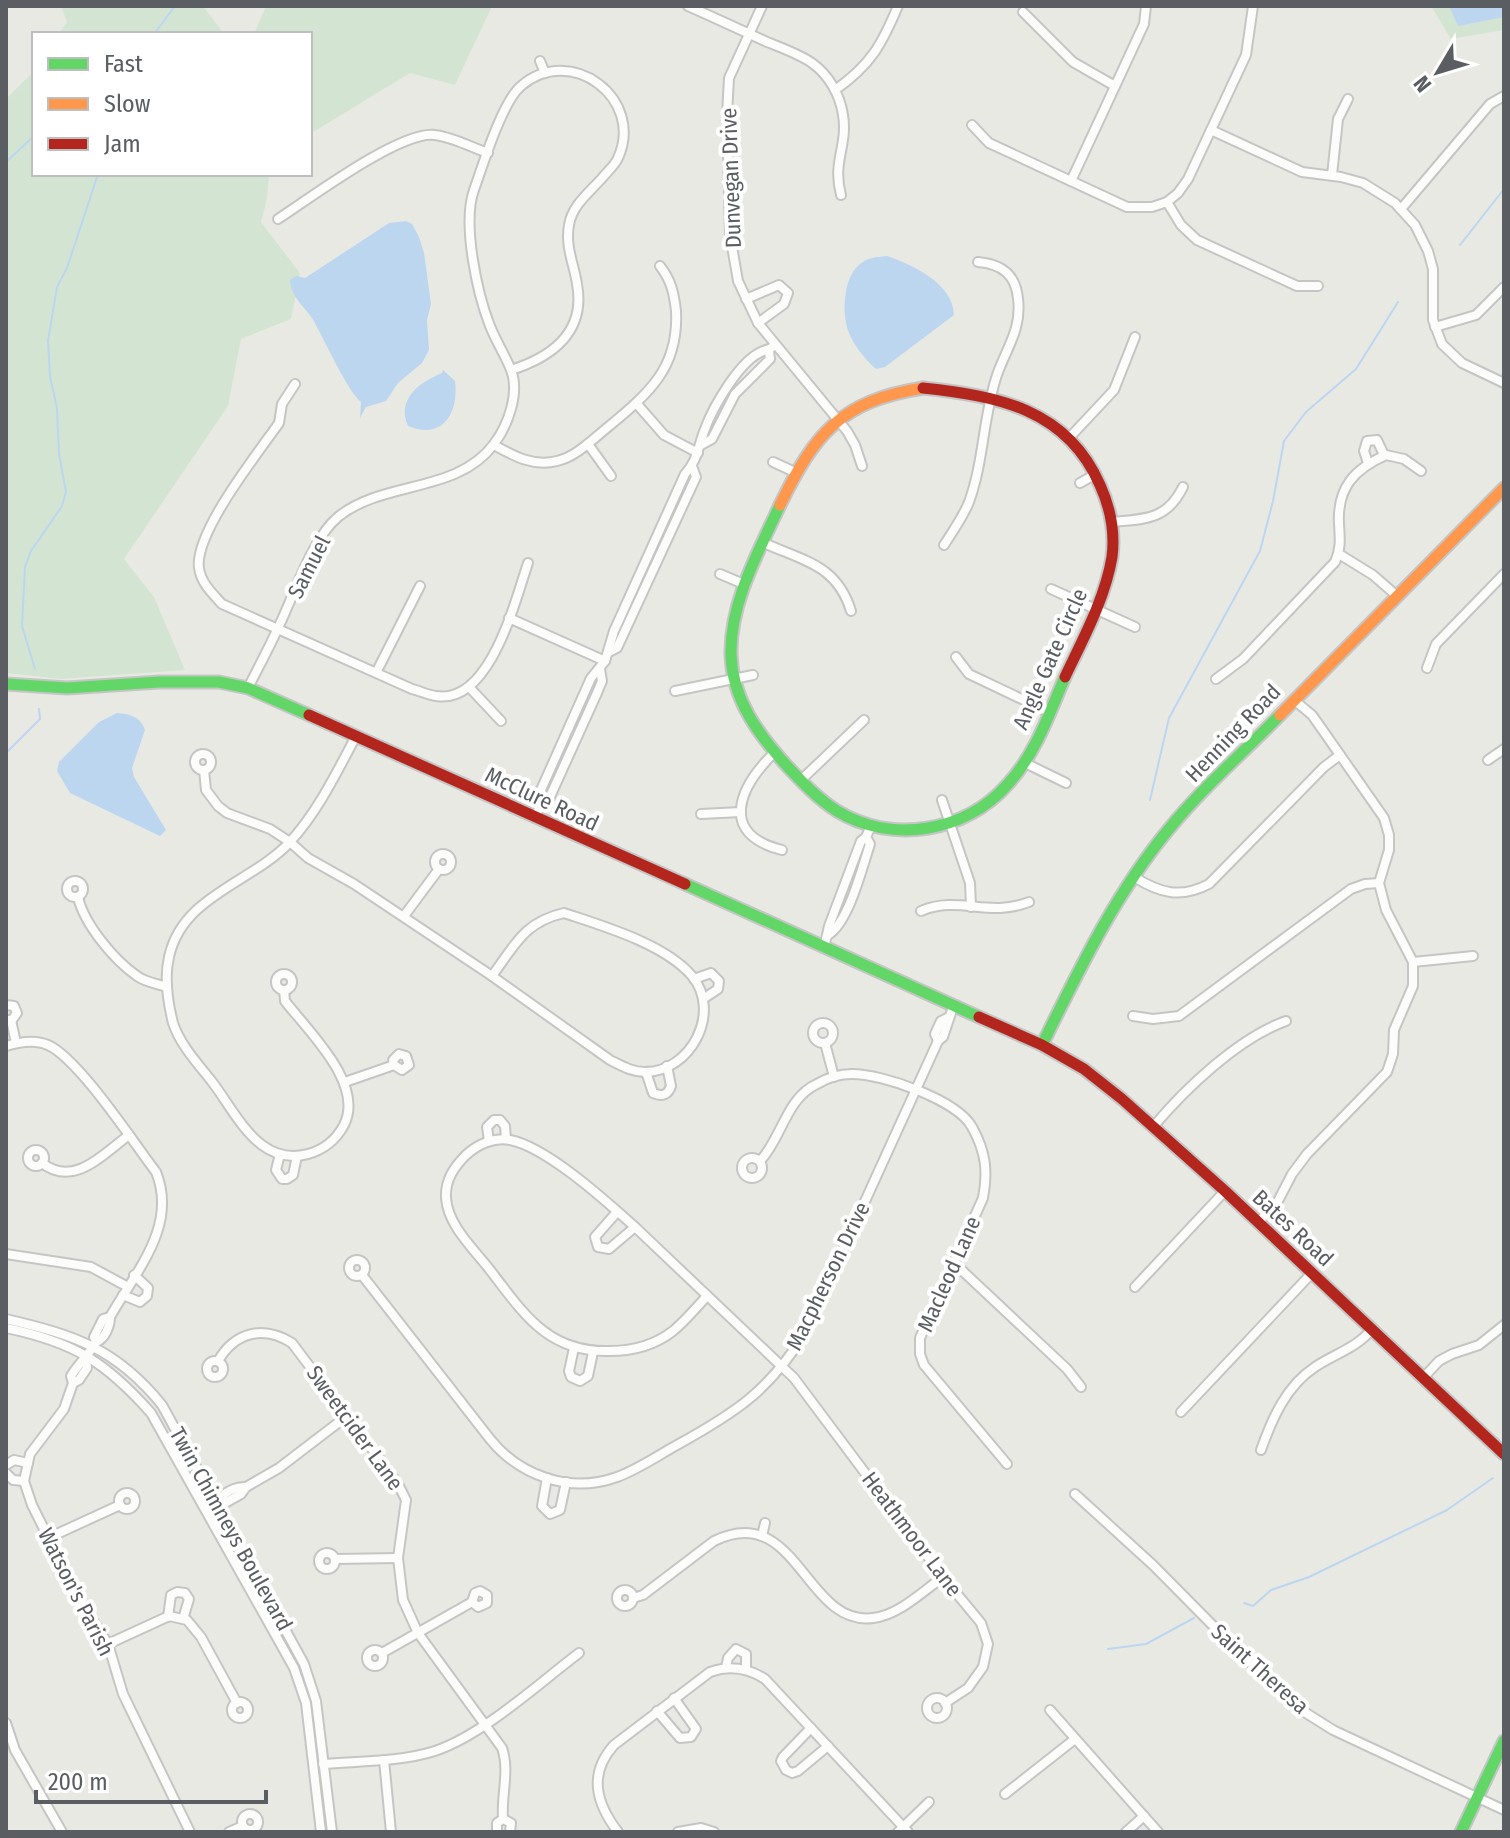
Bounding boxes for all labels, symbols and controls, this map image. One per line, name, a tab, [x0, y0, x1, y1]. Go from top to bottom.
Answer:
legend	[32, 32, 312, 176]
north arrow	[1398, 32, 1478, 112]
text: Fast	[104, 50, 143, 78]
text: N	[1408, 70, 1437, 98]
text: Slow	[104, 90, 151, 118]
street label: Dunvegan Drive	[715, 107, 747, 249]
text: Jam	[104, 130, 141, 158]
street label: Samuel	[282, 531, 336, 603]
street label: Angle Gate Circle	[1007, 584, 1093, 734]
street label: Henning Road	[1180, 678, 1286, 788]
street label: McClure Road	[481, 761, 603, 837]
street label: Bates Road	[1247, 1184, 1339, 1272]
street label: Macpherson Drive	[780, 1197, 876, 1355]
street label: Macleod Lane	[911, 1212, 987, 1336]
street label: Sweetcider Lane	[301, 1361, 409, 1495]
street label: Twin Chimneys Boulevard	[164, 1423, 298, 1635]
street label: Heathmoor Lane	[856, 1466, 968, 1602]
street label: Watson's Parish	[32, 1523, 120, 1661]
street label: Saint Theresa	[1206, 1618, 1314, 1720]
scale bar	[36, 1754, 266, 1804]
text: 200 m	[48, 1768, 108, 1796]

